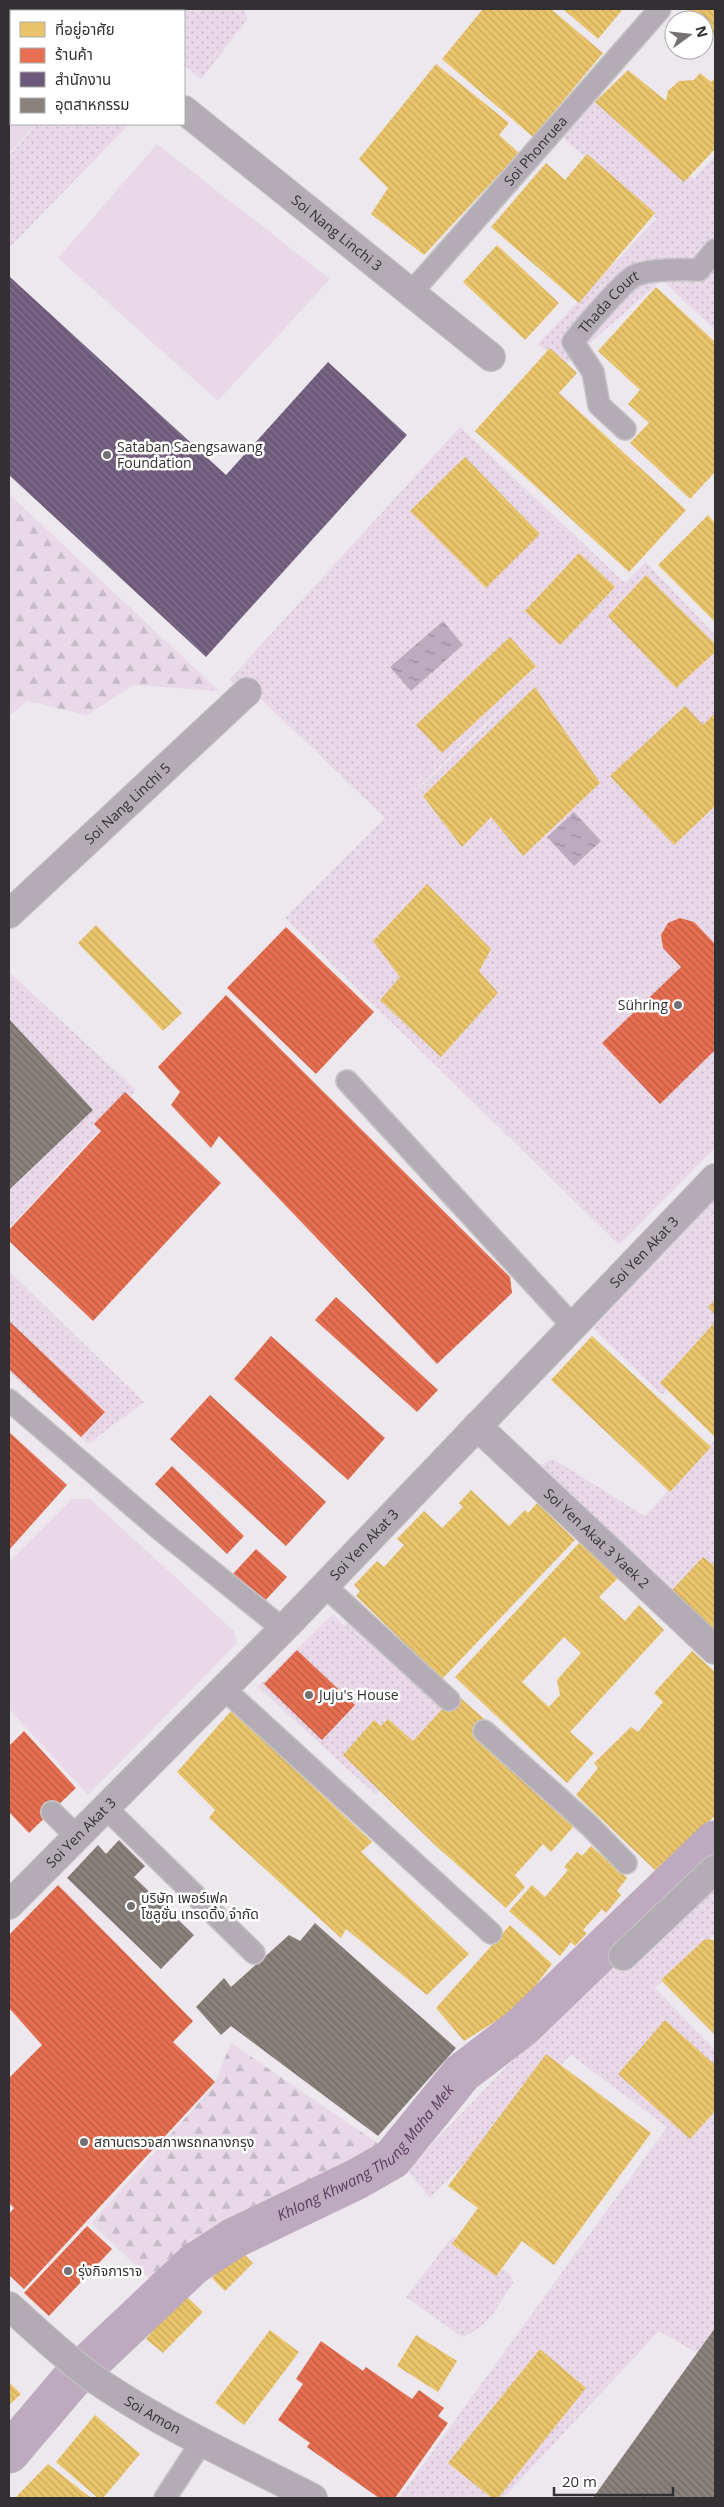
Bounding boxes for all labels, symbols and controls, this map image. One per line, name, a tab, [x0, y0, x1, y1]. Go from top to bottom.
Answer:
legend	[10, 10, 185, 125]
north arrow	[664, 10, 714, 60]
text: ที่อยู่อาศัย	[55, 19, 115, 39]
text: N	[691, 24, 713, 39]
text: ร้านค้า	[55, 44, 93, 64]
text: สำนักงาน	[55, 69, 111, 89]
text: อุตสาหกรรม	[55, 94, 129, 114]
street label: Soi Phonruea	[499, 111, 571, 190]
street label: Soi Nang Linchi 3	[288, 190, 386, 275]
street label: Thada Court	[574, 265, 641, 337]
place label: Sataban Saengsawang Foundation	[117, 437, 263, 472]
marker: Sataban Saengsawang Foundation	[101, 449, 113, 461]
street label: Soi Nang Linchi 5	[80, 758, 174, 848]
place label: Sühring	[618, 995, 668, 1014]
marker: Sühring	[672, 999, 684, 1011]
street label: Soi Yen Akat 3	[605, 1212, 682, 1291]
street label: Soi Yen Akat 3 Yaek 2	[540, 1484, 654, 1592]
street label: Soi Yen Akat 3	[325, 1504, 402, 1584]
place label: Juju's House	[317, 1685, 399, 1704]
marker: Juju's House	[303, 1689, 315, 1701]
street label: Soi Yen Akat 3	[41, 1793, 120, 1872]
place label: บริษัท เพอร์เฟค โซลูชั่น เทรดดิ้ง จำกัด	[141, 1888, 259, 1923]
marker: บริษัท เพอร์เฟค โซลูชั่น เทรดดิ้ง จำกัด	[125, 1900, 137, 1912]
water label: Khlong Khwang Thung Maha Mek	[273, 2079, 458, 2225]
place label: สถานตรวจสภาพรถกลางกรุง	[94, 2132, 254, 2151]
marker: สถานตรวจสภาพรถกลางกรุง	[78, 2136, 90, 2148]
place label: รุ่งกิจการาจ	[78, 2261, 142, 2280]
marker: รุ่งกิจการาจ	[62, 2265, 74, 2277]
street label: Soi Amon	[121, 2391, 184, 2438]
scale bar	[554, 2464, 673, 2496]
text: 20 m	[562, 2471, 597, 2491]

